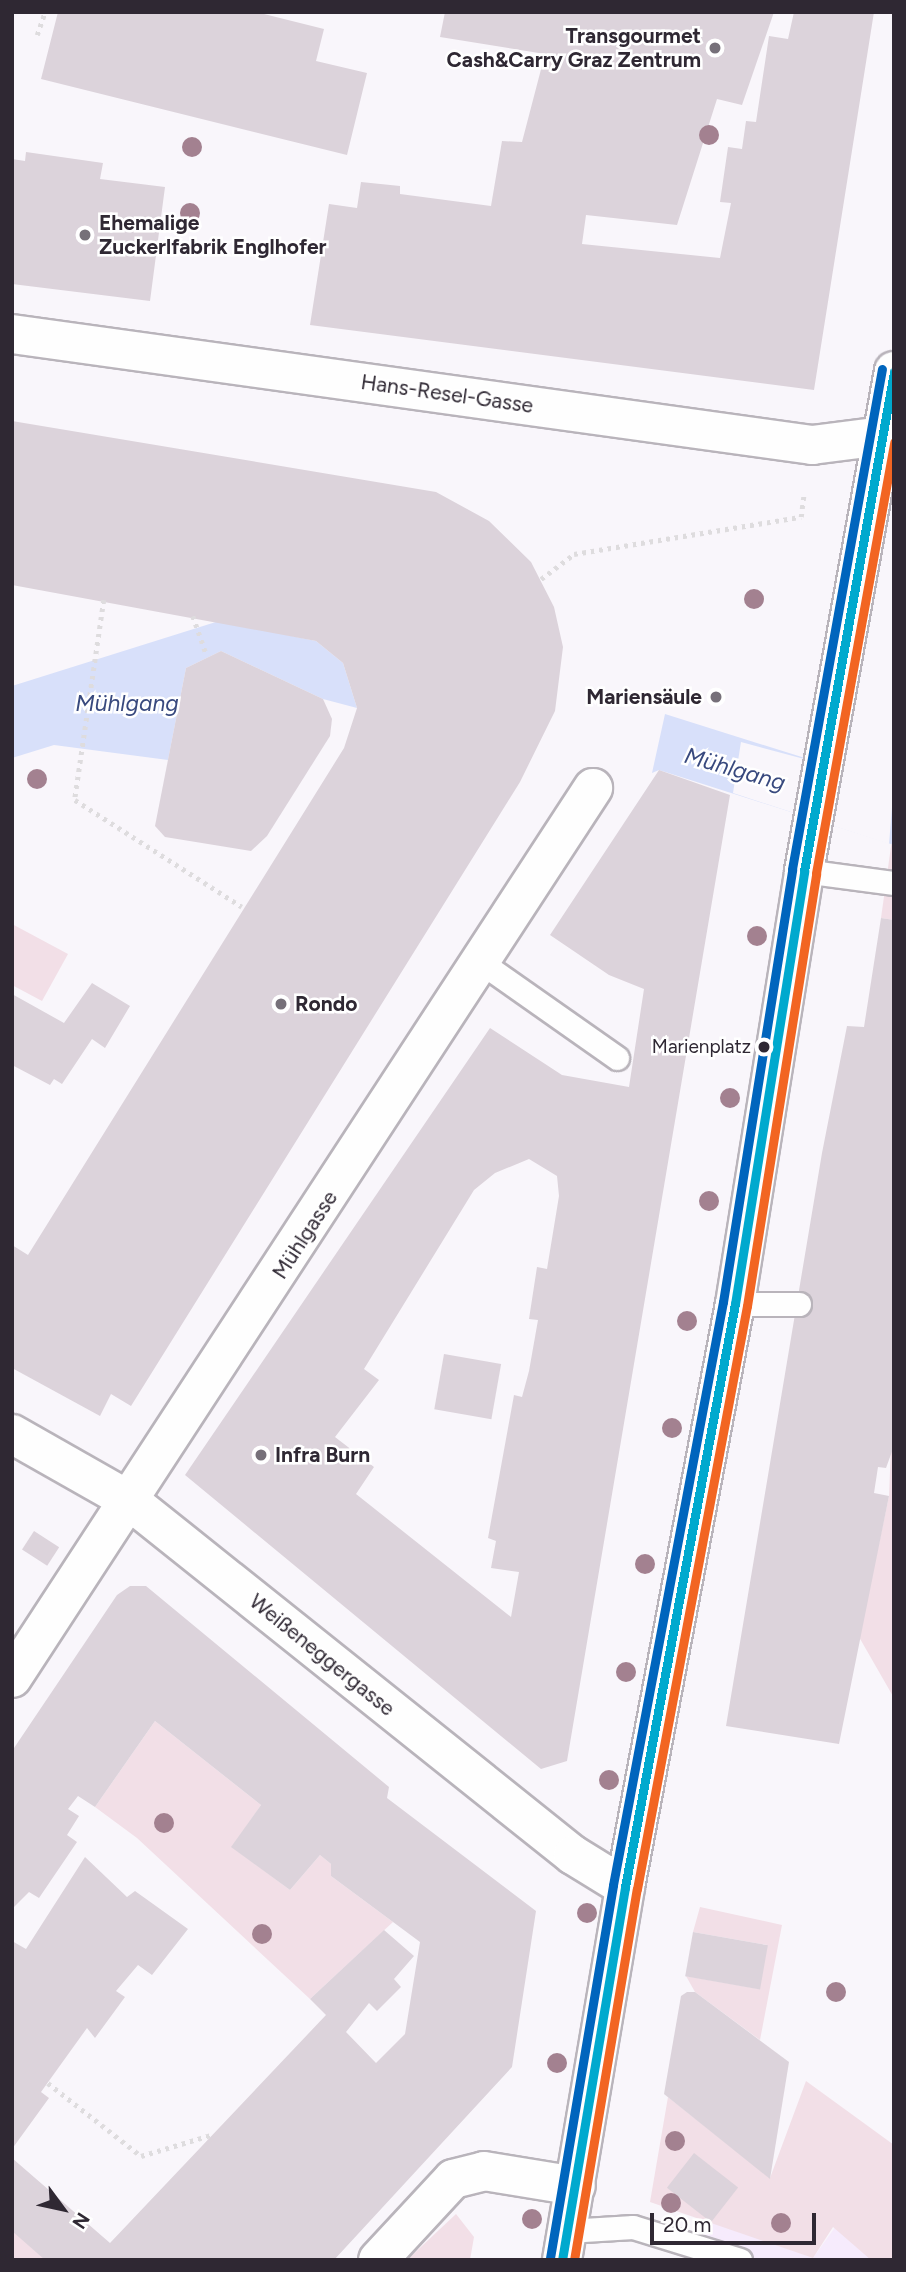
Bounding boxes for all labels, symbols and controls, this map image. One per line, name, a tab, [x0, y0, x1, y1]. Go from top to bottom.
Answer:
place label: Transgourmet Cash&Carry Graz Zentrum	[447, 23, 701, 73]
marker: Transgourmet Cash&Carry Graz Zentrum	[707, 40, 723, 56]
place label: Ehemalige Zuckerlfabrik Englhofer	[99, 210, 326, 260]
marker: Ehemalige Zuckerlfabrik Englhofer	[77, 227, 93, 243]
street label: Hans-Resel-Gasse	[359, 369, 535, 419]
place label: Mariensäule	[586, 684, 702, 710]
water label: Mühlgang	[75, 689, 179, 717]
marker: Mariensäule	[708, 689, 724, 705]
water label: Mühlgang	[681, 741, 789, 797]
place label: Rondo	[295, 991, 357, 1017]
marker: Rondo	[273, 996, 289, 1012]
place label: Marienplatz	[652, 1036, 751, 1058]
marker: Marienplatz	[757, 1040, 771, 1054]
street label: Mühlgasse	[267, 1186, 343, 1284]
place label: Infra Burn	[275, 1442, 370, 1468]
marker: Infra Burn	[253, 1447, 269, 1463]
street label: Weißeneggergasse	[244, 1589, 400, 1721]
north arrow	[28, 2174, 98, 2244]
scale bar	[654, 2198, 820, 2242]
text: N	[67, 2208, 95, 2233]
text: 20 m	[663, 2212, 711, 2237]

